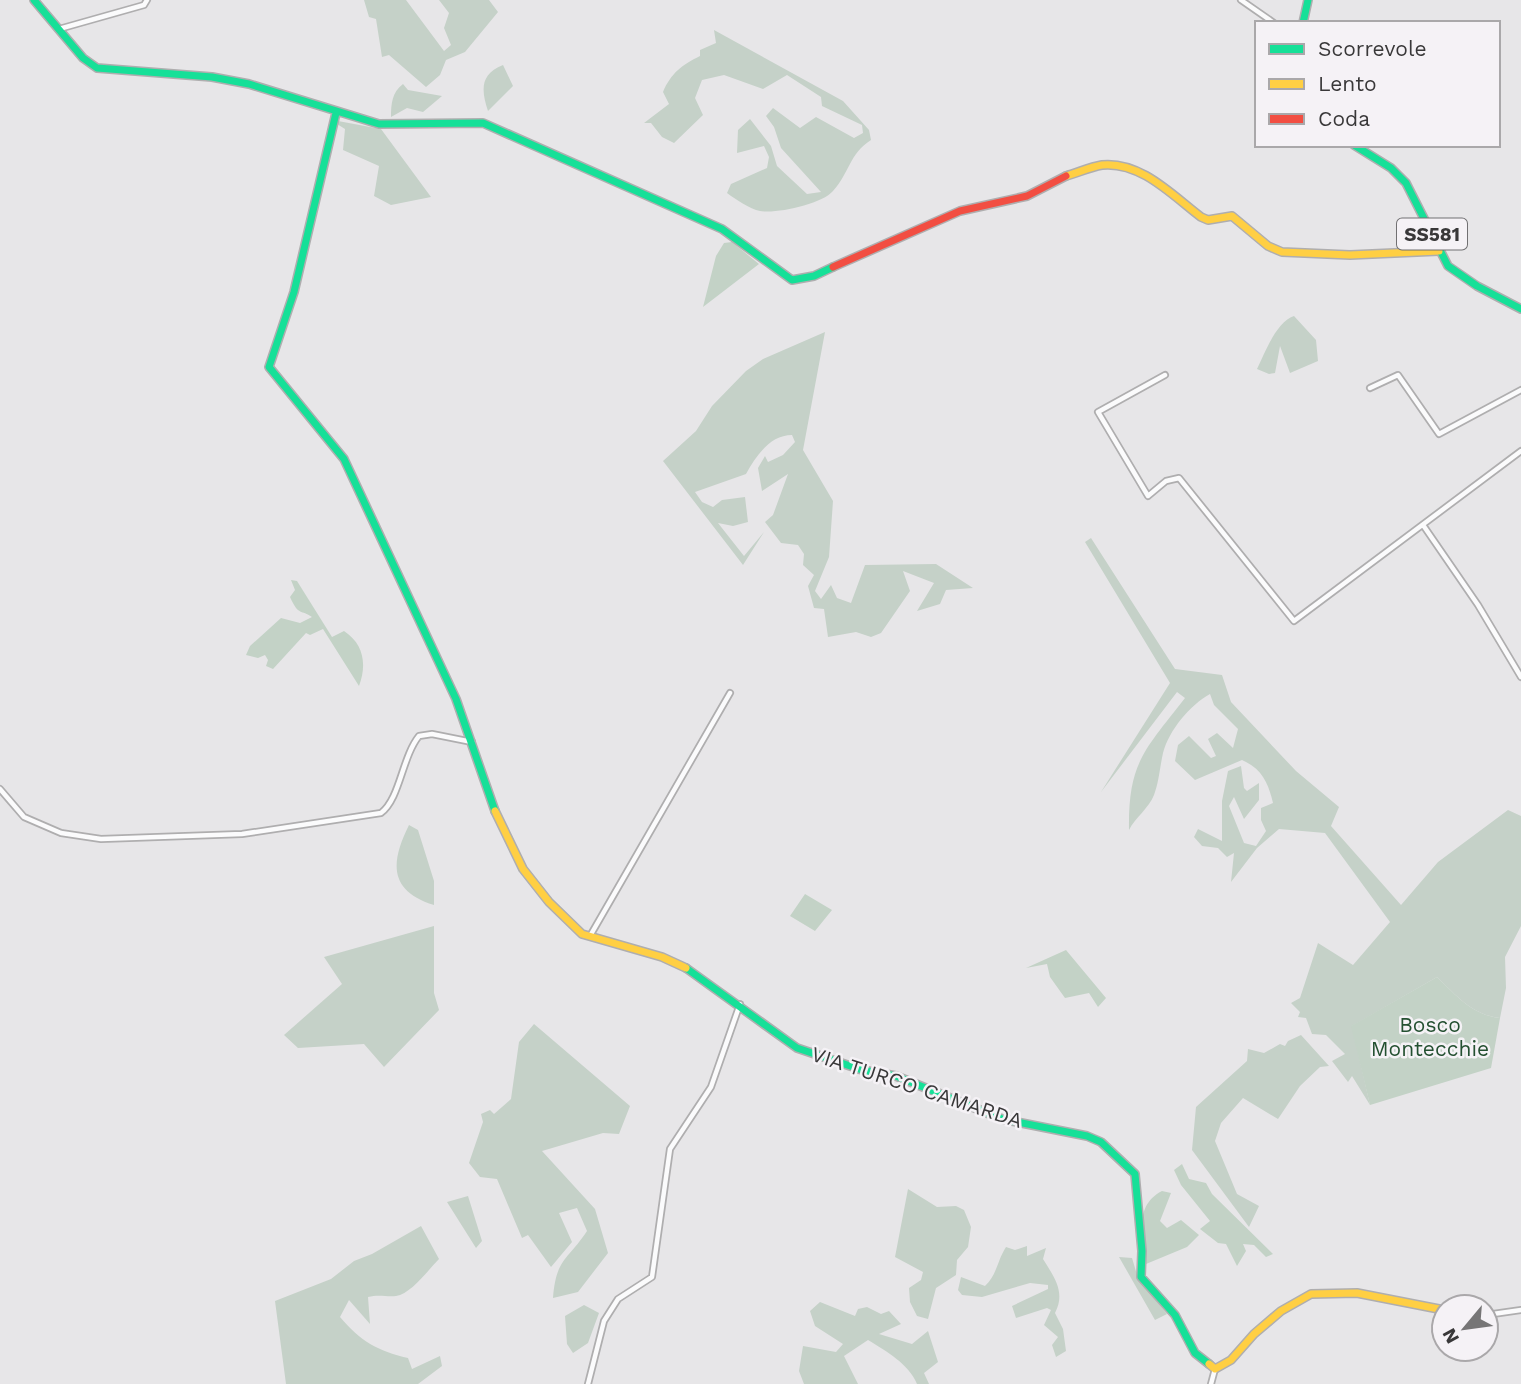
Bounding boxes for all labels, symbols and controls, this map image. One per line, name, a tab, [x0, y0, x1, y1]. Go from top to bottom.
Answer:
legend	[1255, 21, 1500, 147]
text: Scorrevole	[1318, 36, 1427, 61]
text: Lento	[1318, 71, 1377, 96]
text: Coda	[1318, 106, 1370, 131]
road number: SS581	[1397, 218, 1467, 250]
park label: Bosco Montecchie	[1371, 1012, 1489, 1061]
street label: VIA TURCO CAMARDA	[808, 1041, 1026, 1133]
north arrow	[1430, 1293, 1500, 1363]
text: N	[1437, 1324, 1464, 1348]

